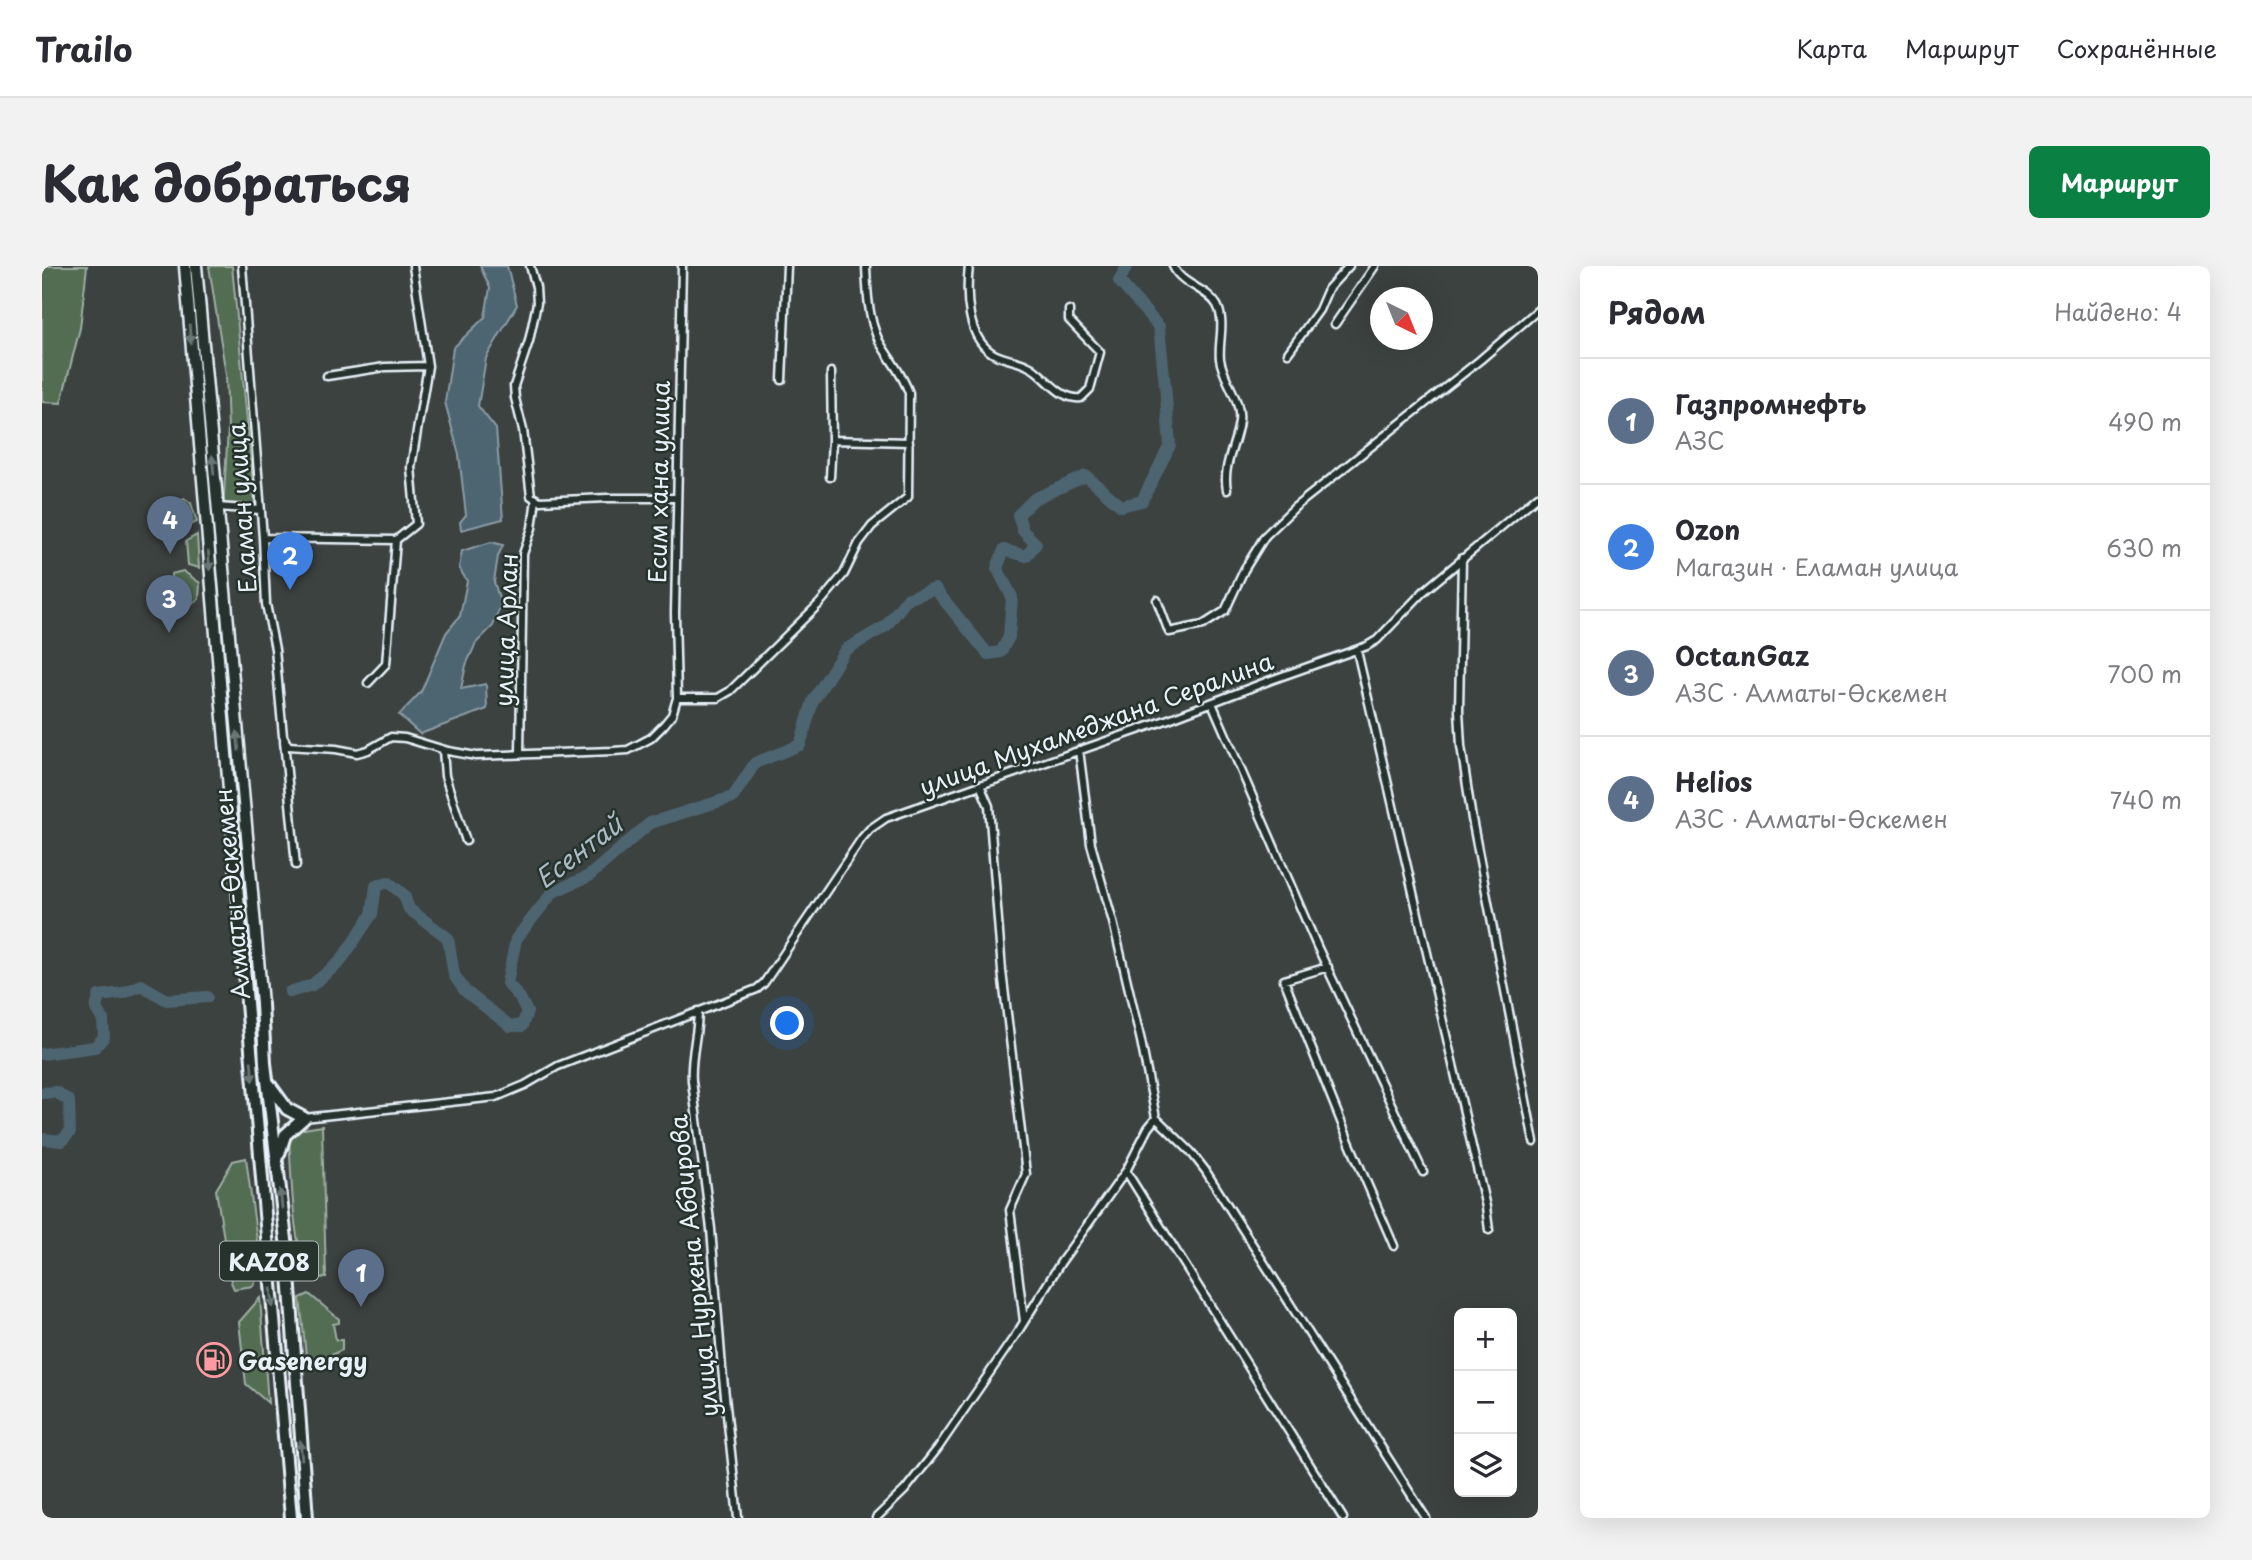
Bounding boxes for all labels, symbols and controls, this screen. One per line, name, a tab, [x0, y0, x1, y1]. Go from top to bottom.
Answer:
text: Trailo	[35, 23, 132, 73]
text: Карта	[1796, 30, 1867, 66]
text: Маршрут	[1905, 30, 2019, 66]
text: Сохранённые	[2057, 30, 2217, 66]
text: Как добраться	[42, 145, 412, 219]
button: Маршрут	[2029, 146, 2210, 218]
north arrow	[1370, 287, 1433, 350]
text: Рядом	[1608, 289, 1706, 334]
text: Найдено: 4	[2054, 294, 2182, 329]
one-way arrow	[185, 323, 196, 345]
street label: Есим хана улица	[638, 380, 678, 584]
text: Газпромнефть	[1675, 384, 1866, 423]
text: 1	[1626, 404, 1637, 439]
text: 490 m	[2108, 404, 2182, 439]
street label: Еламан улица	[217, 422, 265, 594]
text: АЗС	[1675, 423, 1725, 458]
one-way arrow	[207, 454, 218, 476]
pin: 4	[147, 496, 193, 554]
text: Ozon	[1675, 510, 1740, 549]
text: 2	[1623, 530, 1639, 565]
text: 630 m	[2106, 530, 2182, 565]
pin: 2	[267, 532, 313, 590]
text: Магазин · Еламан улица	[1675, 549, 1958, 584]
one-way arrow	[204, 550, 215, 572]
street label: улица Арлан	[484, 553, 526, 707]
pin: 3	[146, 575, 192, 633]
text: OctanGaz	[1675, 636, 1810, 675]
street label: улица Мухамеджана Сералина	[914, 642, 1278, 804]
text: 3	[1623, 656, 1639, 691]
text: 700 m	[2107, 656, 2182, 691]
text: АЗС · Алматы-Өскемен	[1675, 675, 1948, 710]
one-way arrow	[232, 730, 243, 752]
text: Helios	[1675, 762, 1752, 801]
text: 4	[1623, 782, 1639, 817]
text: 740 m	[2110, 782, 2182, 817]
street label: Алматы-Өскемен	[204, 787, 258, 1001]
text: АЗС · Алматы-Өскемен	[1675, 801, 1948, 836]
water label: Есентай	[526, 803, 633, 897]
your location	[770, 1006, 804, 1040]
one-way arrow	[247, 1060, 258, 1082]
street label: улица Нуркена Абдирова	[659, 1113, 727, 1419]
one-way arrow	[276, 1188, 287, 1210]
road number: KAZ08	[220, 1242, 318, 1280]
pin: 1	[338, 1249, 384, 1307]
one-way arrow	[267, 1287, 278, 1309]
map controls	[1454, 1308, 1517, 1497]
button: +	[1454, 1308, 1517, 1371]
fuel station icon: Gasenergy	[195, 1341, 233, 1379]
place label: Gasenergy	[238, 1342, 367, 1378]
button: −	[1454, 1371, 1517, 1434]
button: layers	[1454, 1434, 1517, 1497]
one-way arrow	[295, 1439, 306, 1461]

